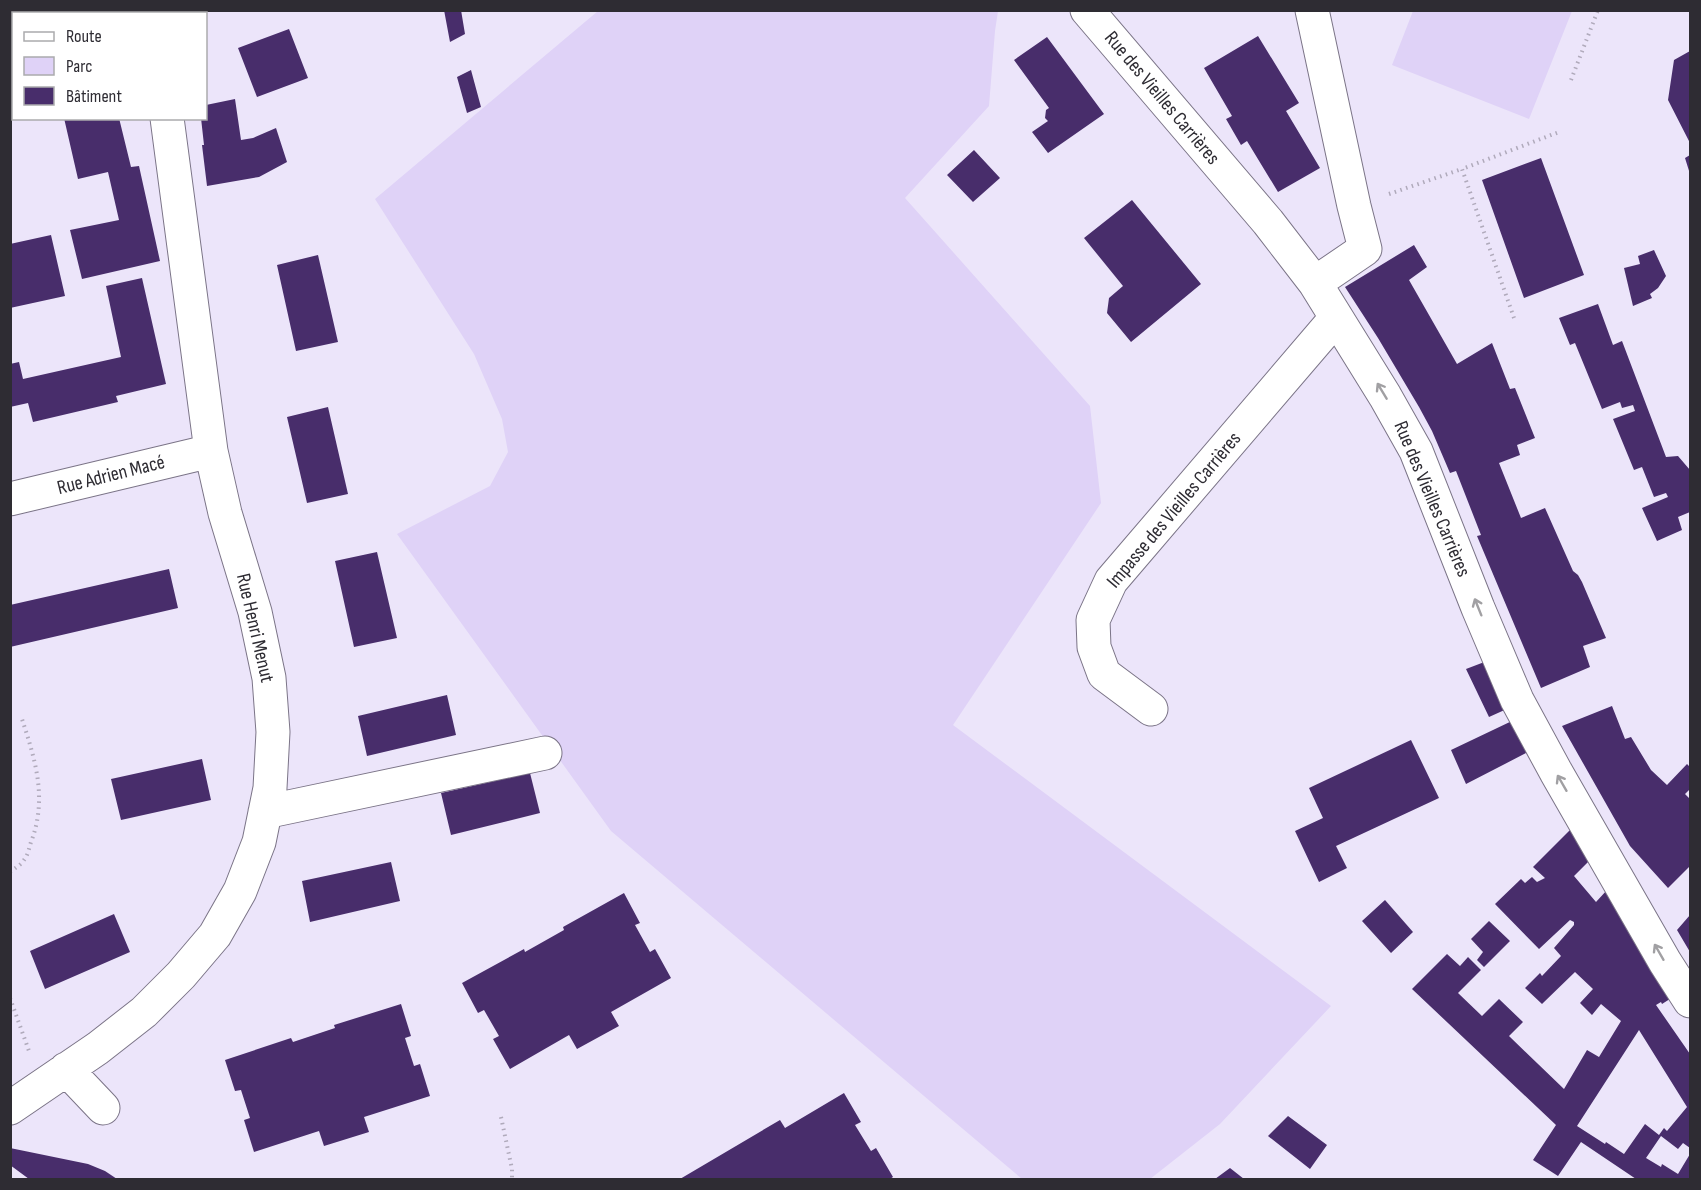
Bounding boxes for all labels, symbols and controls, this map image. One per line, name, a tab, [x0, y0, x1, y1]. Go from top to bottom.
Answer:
legend	[12, 12, 207, 120]
text: Route	[66, 26, 102, 47]
street label: Rue des Vieilles Carrières	[1099, 26, 1225, 170]
text: Parc	[66, 56, 92, 77]
text: Bâtiment	[66, 86, 122, 107]
one-way arrow	[1375, 383, 1387, 400]
street label: Rue des Vieilles Carrières	[1388, 418, 1476, 580]
street label: Impasse des Vieilles Carrières	[1102, 427, 1246, 593]
street label: Rue Adrien Macé	[55, 450, 167, 500]
street label: Rue Henri Menut	[231, 571, 279, 685]
one-way arrow	[1472, 598, 1483, 617]
one-way arrow	[1556, 774, 1567, 792]
one-way arrow	[1653, 944, 1665, 961]

